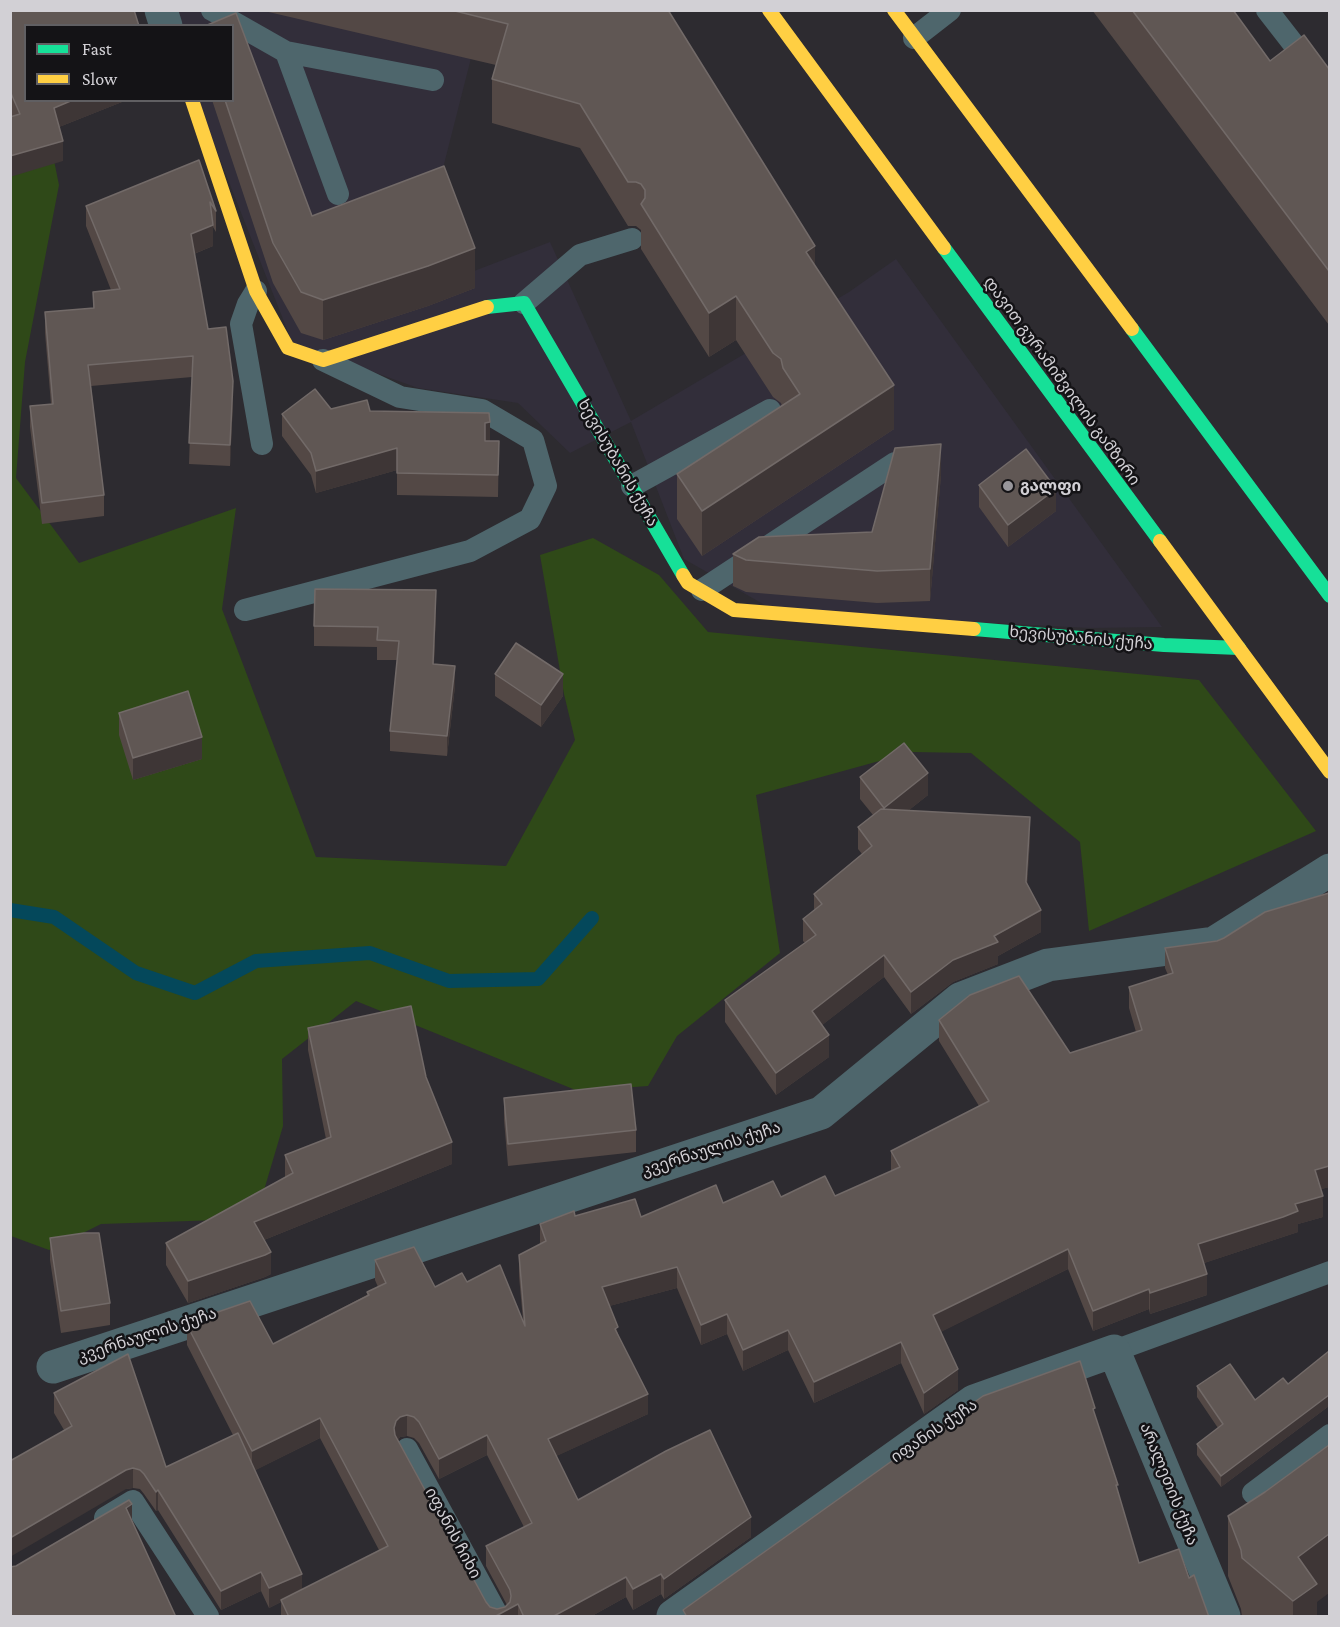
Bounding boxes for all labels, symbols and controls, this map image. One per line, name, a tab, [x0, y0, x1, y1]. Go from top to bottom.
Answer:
legend	[24, 24, 234, 102]
text: Fast	[82, 39, 112, 59]
text: Slow	[82, 69, 117, 89]
street label: დავით გურამიშვილის გამზირი	[980, 273, 1144, 489]
street label: ხევისუბანის ქუჩა	[574, 396, 662, 530]
place label: გალფი	[1020, 476, 1081, 496]
marker: გალფი	[1001, 479, 1015, 493]
street label: ხევისუბანის ქუჩა	[1009, 622, 1153, 654]
street label: კვერნაულის ქუჩა	[639, 1117, 783, 1181]
street label: კვერნაულის ქუჩა	[75, 1303, 219, 1367]
street label: იფანის ქუჩა	[887, 1395, 981, 1467]
street label: არალეთის ქუჩა	[1136, 1420, 1202, 1548]
street label: იფანის ჩიხი	[421, 1484, 485, 1582]

